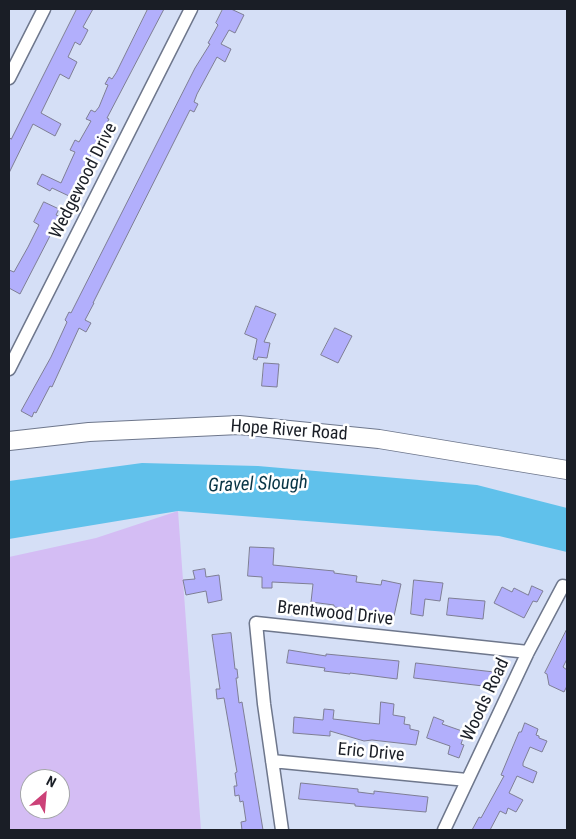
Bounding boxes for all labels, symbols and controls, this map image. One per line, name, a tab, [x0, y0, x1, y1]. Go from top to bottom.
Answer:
street label: Wedgewood Drive	[46, 120, 122, 242]
street label: Hope River Road	[230, 416, 348, 446]
water label: Gravel Slough	[208, 472, 308, 498]
street label: Brentwood Drive	[276, 597, 394, 631]
street label: Woods Road	[457, 655, 515, 745]
street label: Eric Drive	[337, 739, 405, 767]
north arrow	[20, 769, 70, 819]
text: N	[44, 772, 59, 791]

